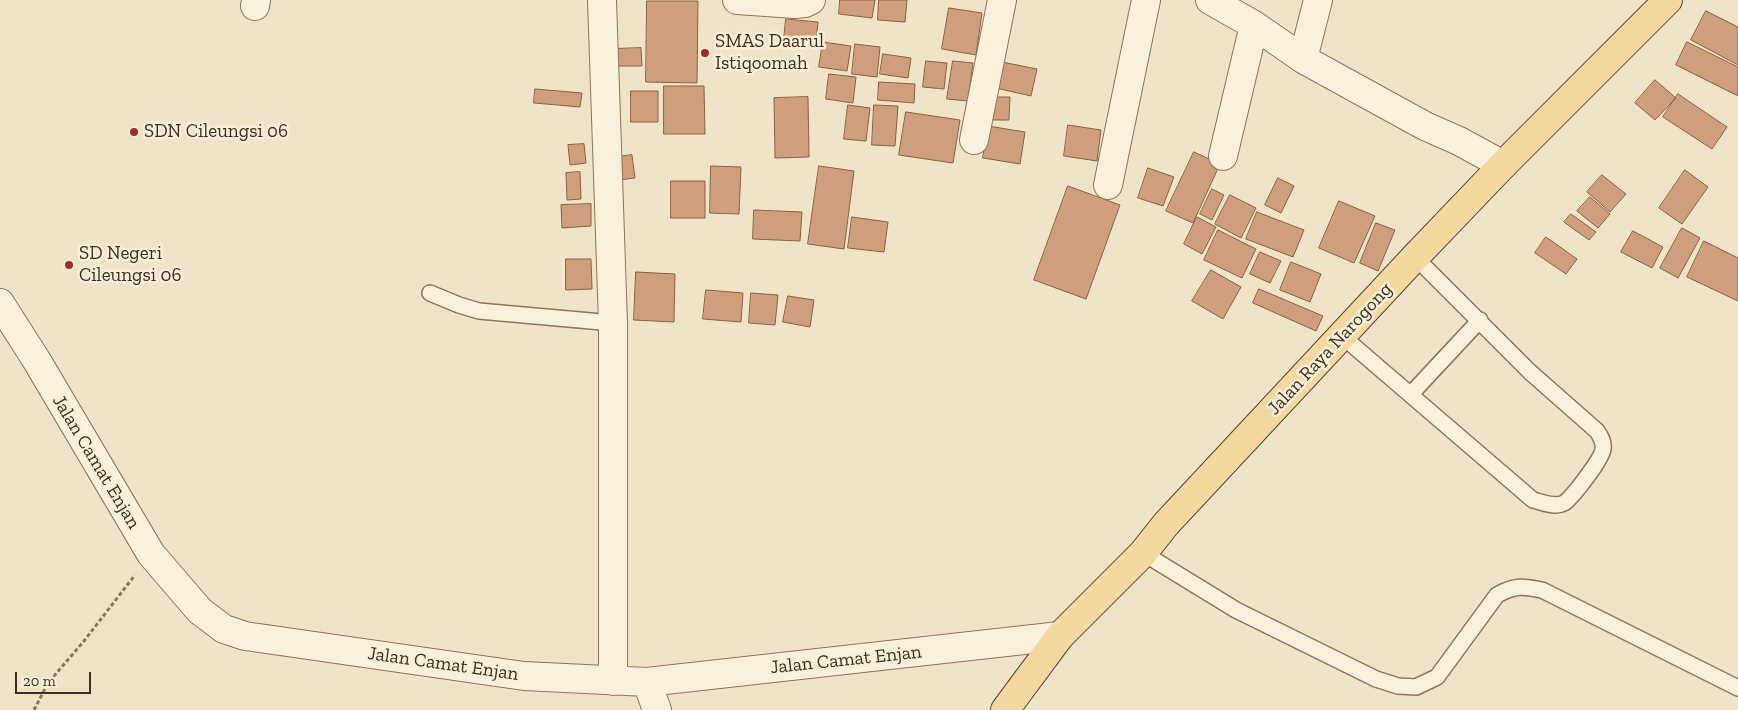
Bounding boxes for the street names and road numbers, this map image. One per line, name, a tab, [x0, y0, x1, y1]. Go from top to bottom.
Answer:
street label: Jalan Raya Narogong	[1263, 278, 1397, 420]
street label: Jalan Camat Enjan	[47, 391, 145, 533]
street label: Jalan Camat Enjan	[769, 641, 923, 679]
street label: Jalan Camat Enjan	[366, 642, 520, 686]

